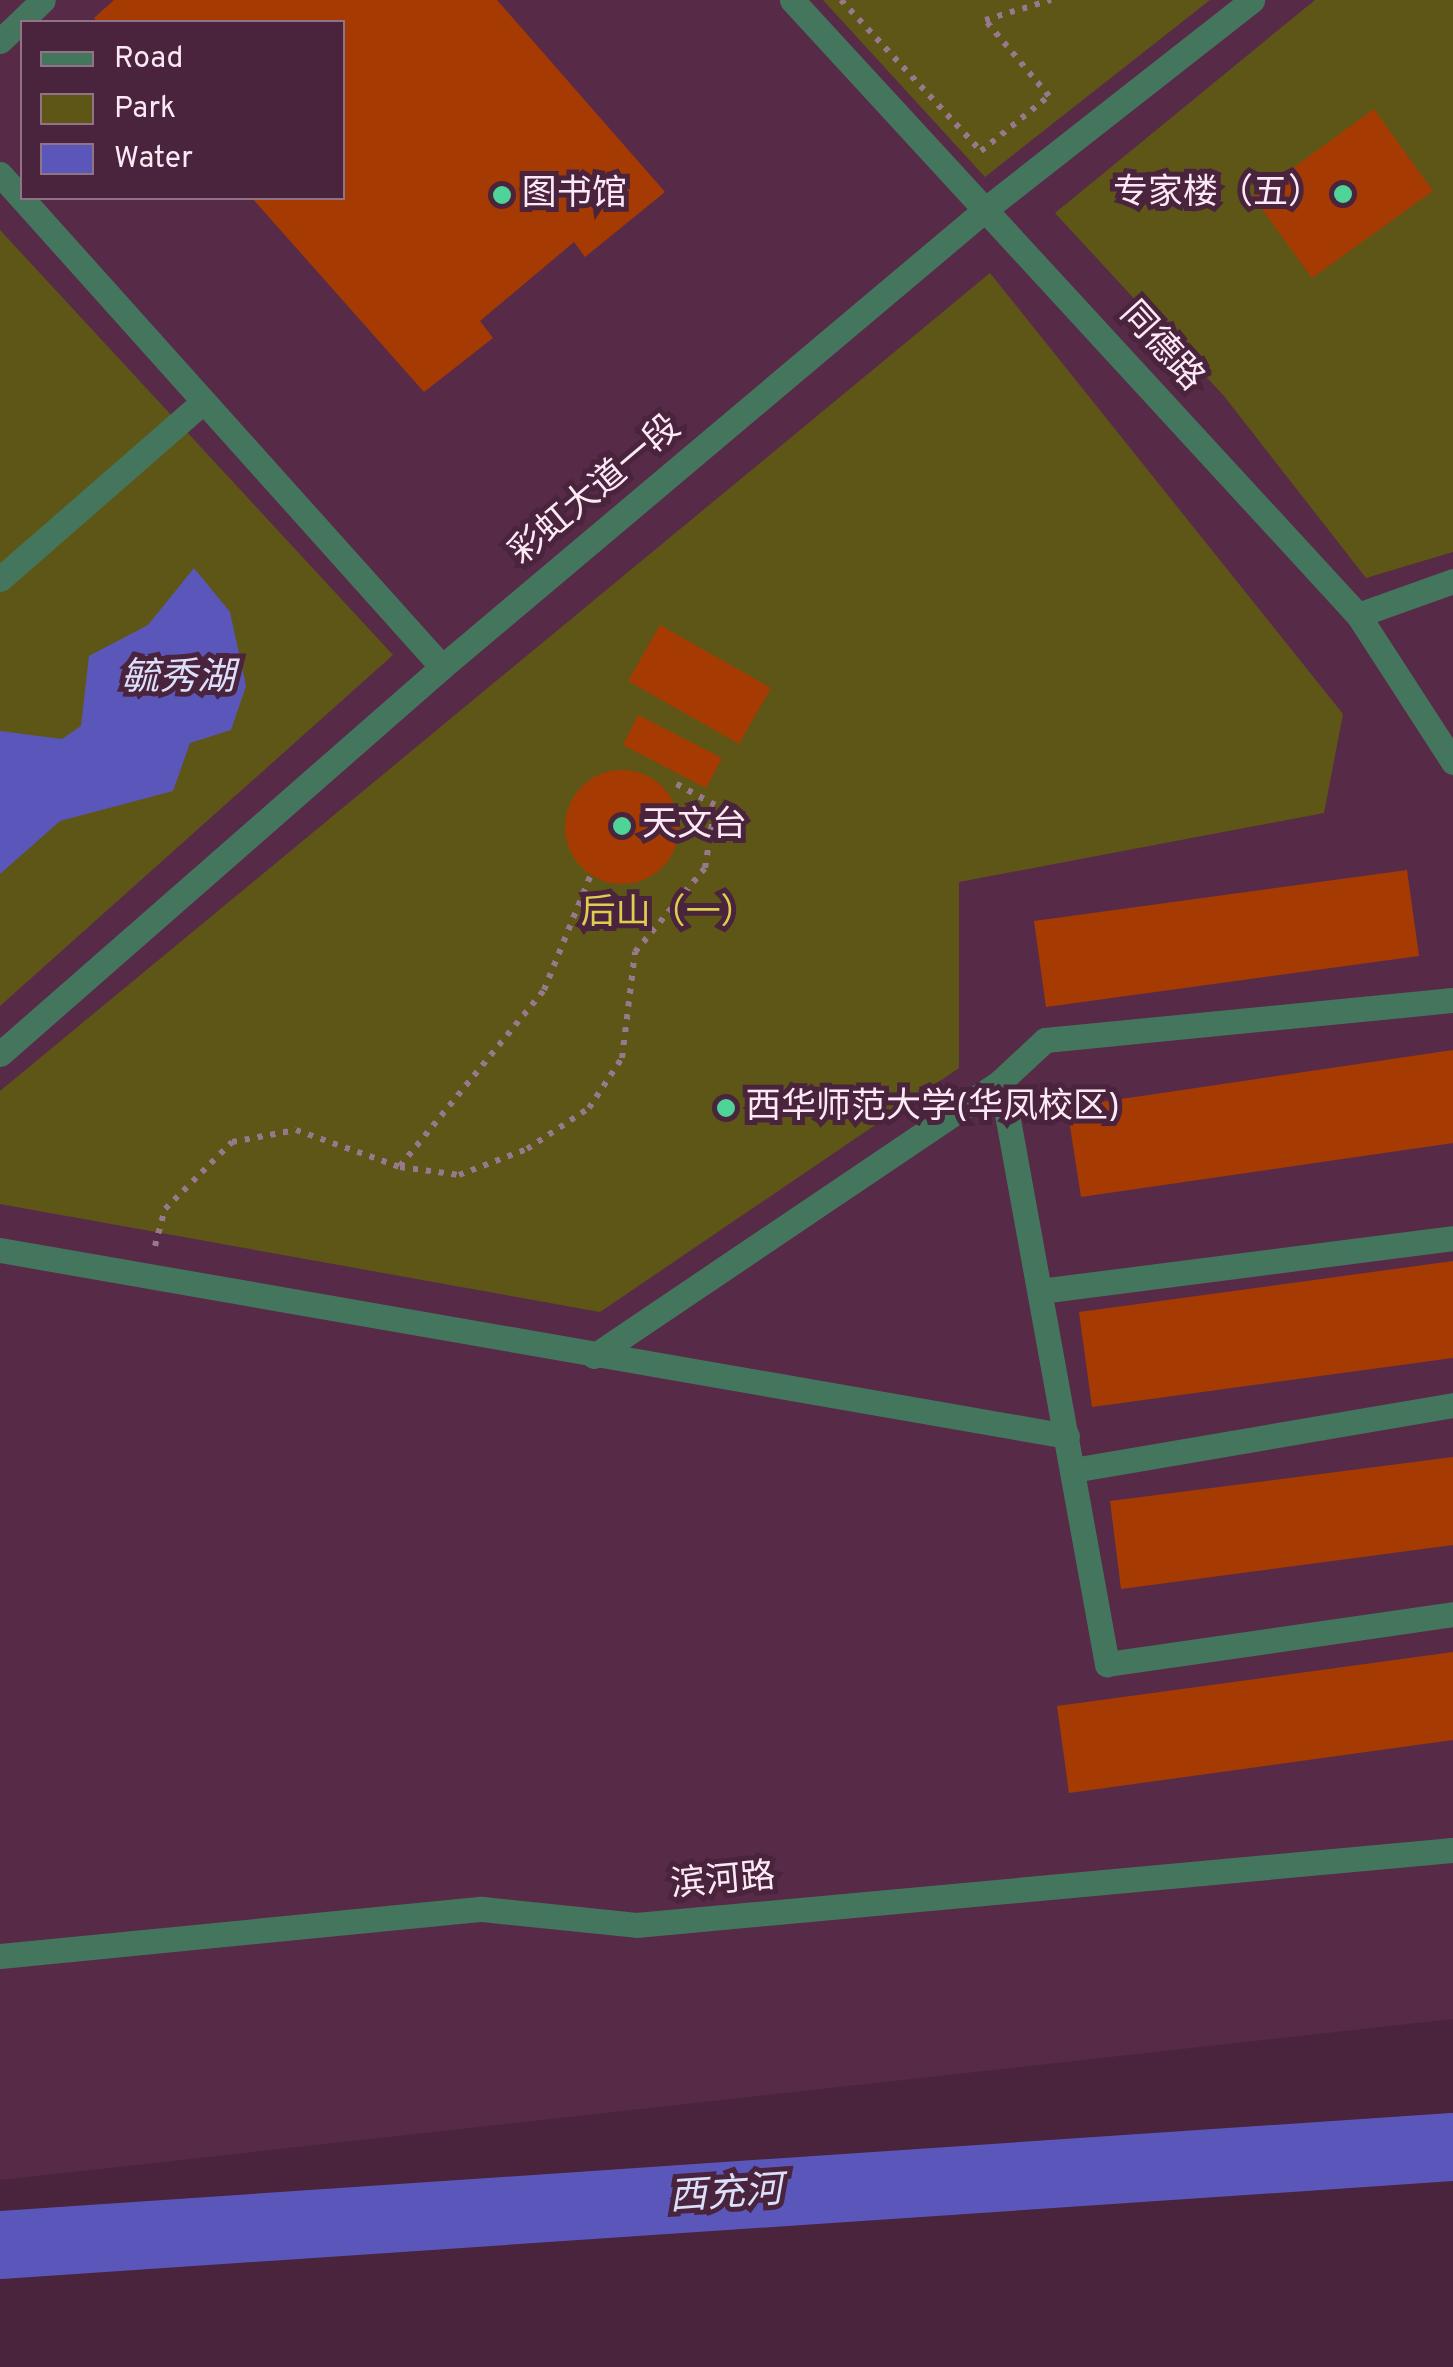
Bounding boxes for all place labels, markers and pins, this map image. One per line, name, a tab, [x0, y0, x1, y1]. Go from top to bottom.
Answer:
place label: 专家楼（五）	[1113, 173, 1323, 215]
place label: 图书馆	[522, 174, 627, 216]
marker: 专家楼（五）	[1332, 183, 1354, 205]
marker: 图书馆	[491, 184, 513, 206]
place label: 天文台	[642, 805, 747, 847]
marker: 天文台	[611, 815, 633, 837]
place label: 西华师范大学(华凤校区)	[746, 1087, 1120, 1129]
marker: 西华师范大学(华凤校区)	[715, 1097, 737, 1119]

